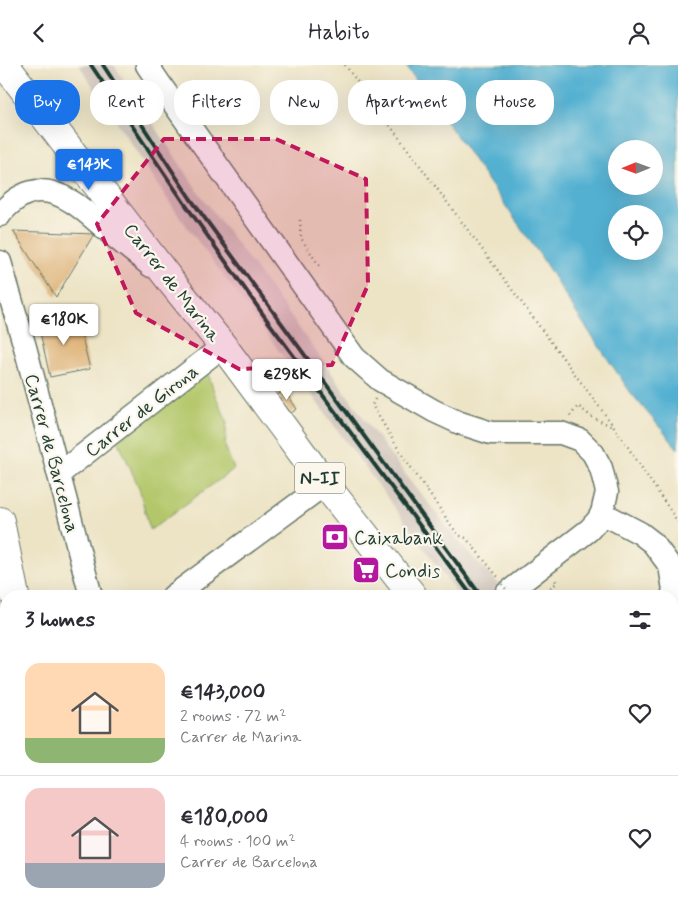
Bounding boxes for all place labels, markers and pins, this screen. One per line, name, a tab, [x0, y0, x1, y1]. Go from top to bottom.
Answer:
pin: €143K	[54, 149, 124, 191]
pin: €180K	[29, 303, 99, 346]
pin: €298K	[252, 359, 322, 401]
bank icon: Caixabank	[320, 522, 350, 552]
place label: Caixabank	[354, 526, 443, 551]
supermarket icon: Condis	[351, 555, 381, 585]
place label: Condis	[385, 559, 441, 584]

